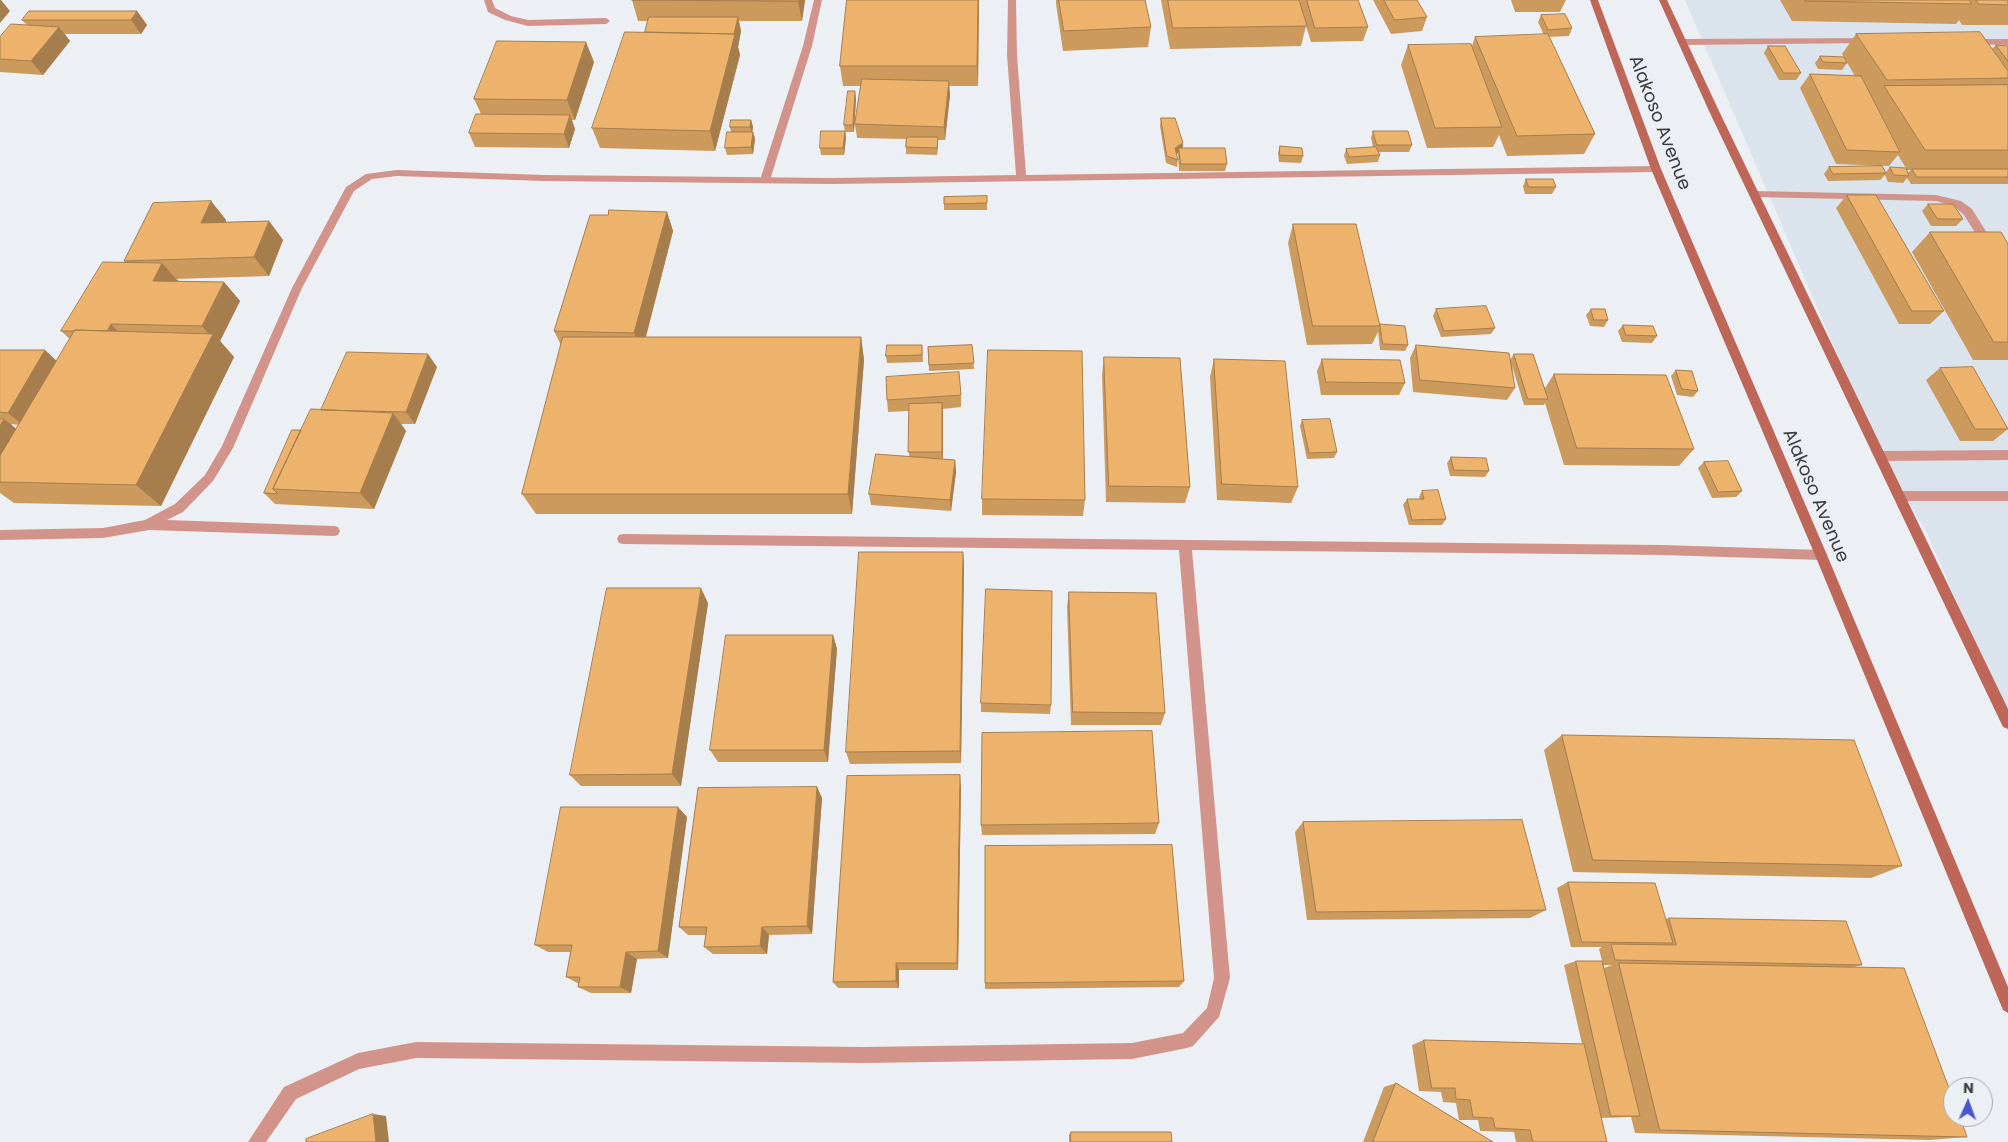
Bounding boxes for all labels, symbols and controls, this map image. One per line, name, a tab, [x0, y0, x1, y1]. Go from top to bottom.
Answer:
street label: Alakoso Avenue	[1623, 52, 1695, 194]
street label: Alakoso Avenue	[1777, 426, 1853, 566]
north arrow	[1943, 1077, 1993, 1127]
text: N	[1963, 1078, 1974, 1098]

